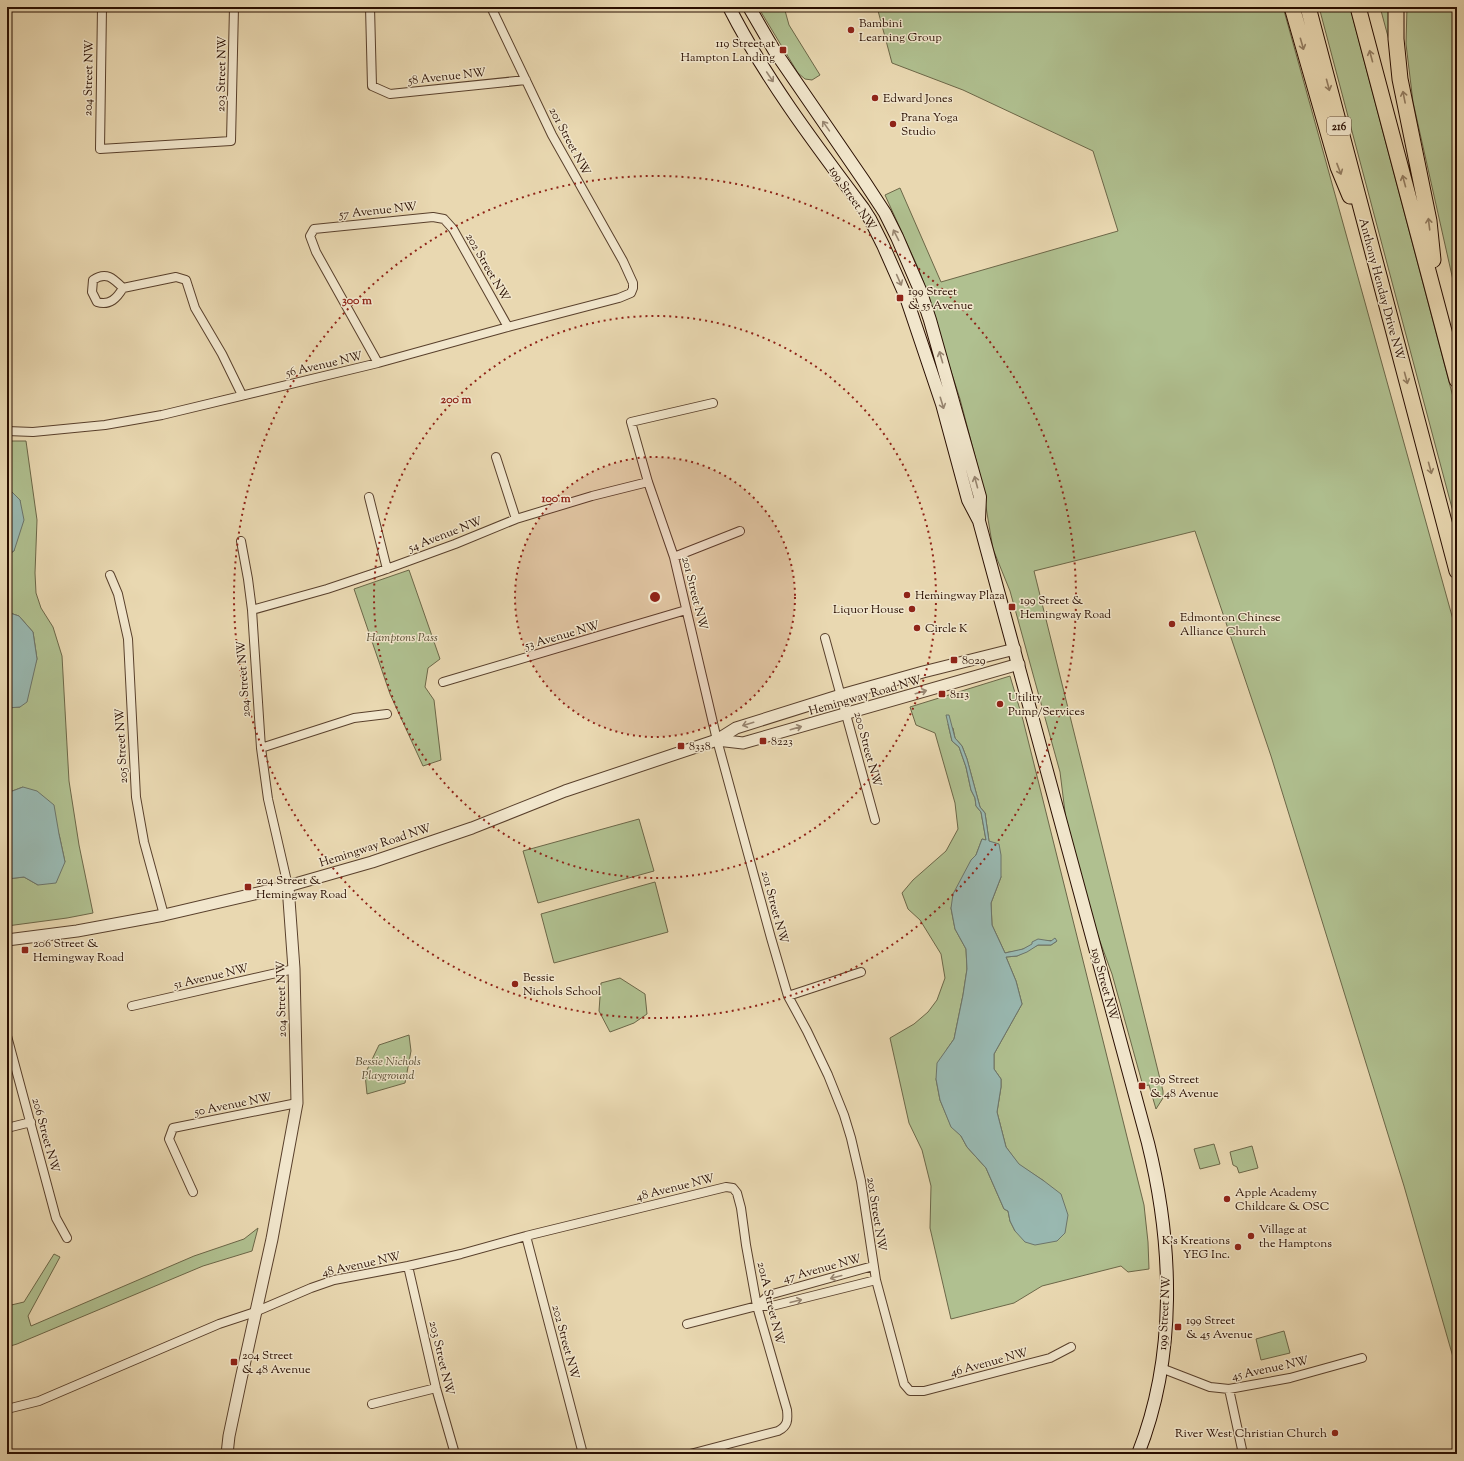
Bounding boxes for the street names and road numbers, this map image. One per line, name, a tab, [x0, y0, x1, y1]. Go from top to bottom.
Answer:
street label: 203 Street NW	[212, 35, 232, 112]
street label: 204 Street NW	[79, 39, 99, 116]
street label: 58 Avenue NW	[406, 64, 488, 90]
street label: 201 Street NW	[544, 104, 595, 179]
road number: 216	[1327, 117, 1351, 135]
street label: 199 Street NW	[824, 163, 881, 235]
street label: 57 Avenue NW	[337, 198, 419, 224]
street label: Anthony Henday Drive NW	[1353, 216, 1409, 363]
street label: 202 Street NW	[460, 230, 514, 306]
street label: 56 Avenue NW	[283, 347, 365, 383]
street label: 54 Avenue NW	[405, 512, 486, 558]
street label: 201 Street NW	[676, 555, 712, 632]
street label: 53 Avenue NW	[522, 617, 602, 656]
street label: 204 Street NW	[232, 640, 256, 718]
street label: Hemingway Road NW	[807, 671, 924, 721]
street label: 205 Street NW	[111, 707, 133, 784]
street label: 200 Street NW	[848, 710, 886, 790]
street label: Hemingway Road NW	[317, 819, 434, 873]
street label: 201 Street NW	[756, 869, 793, 946]
street label: 199 Street NW	[1086, 946, 1123, 1023]
street label: 51 Avenue NW	[171, 959, 251, 995]
street label: 204 Street NW	[272, 960, 292, 1037]
street label: 50 Avenue NW	[192, 1089, 274, 1122]
street label: 206 Street NW	[26, 1096, 64, 1175]
street label: 48 Avenue NW	[634, 1169, 717, 1206]
street label: 201 Street NW	[861, 1176, 891, 1253]
street label: 48 Avenue NW	[320, 1248, 403, 1282]
street label: 47 Avenue NW	[781, 1250, 864, 1288]
street label: 201A Street NW	[752, 1260, 788, 1347]
street label: 199 Street NW	[1154, 1275, 1176, 1351]
street label: 202 Street NW	[546, 1303, 584, 1382]
street label: 203 Street NW	[424, 1319, 458, 1398]
street label: 46 Avenue NW	[948, 1344, 1031, 1382]
street label: 45 Avenue NW	[1230, 1352, 1311, 1386]

